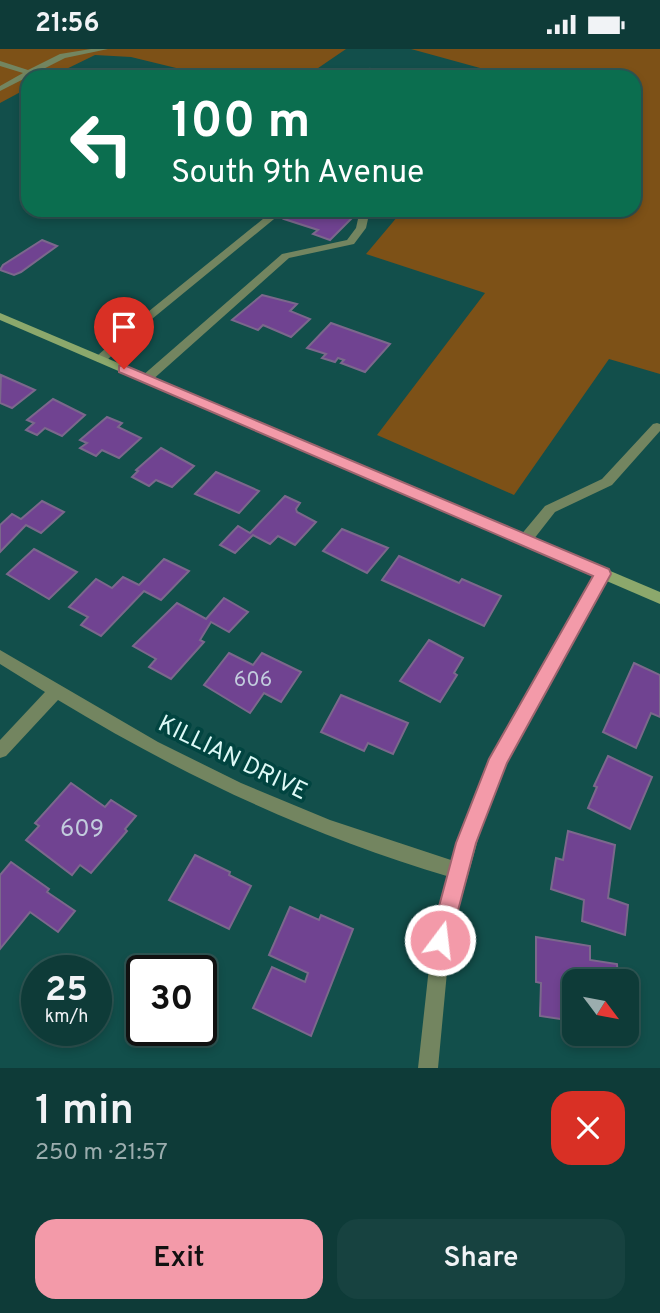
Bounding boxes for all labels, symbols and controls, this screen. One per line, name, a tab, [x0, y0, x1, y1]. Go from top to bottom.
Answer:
text: 21:56	[35, 8, 99, 41]
text: 100 m	[171, 93, 310, 155]
icon: left	[56, 98, 147, 189]
text: South 9th Avenue	[171, 154, 424, 194]
pin	[94, 297, 154, 369]
icon: arrive	[105, 308, 143, 346]
house number: 606	[234, 667, 272, 694]
street label: KILLIAN DRIVE	[152, 710, 312, 808]
house number: 609	[60, 815, 104, 845]
position arrow	[403, 903, 477, 977]
speed limit sign: 30	[126, 955, 217, 1046]
text: 25	[45, 969, 88, 1013]
north arrow	[562, 969, 639, 1047]
map controls	[562, 969, 639, 1046]
text: km/h	[45, 1006, 88, 1029]
text: 1 min	[35, 1086, 134, 1139]
button: close	[551, 1091, 625, 1165]
text: 250 m · 21:57	[35, 1139, 168, 1168]
button: Exit	[35, 1219, 323, 1299]
button: Share	[337, 1219, 625, 1299]

